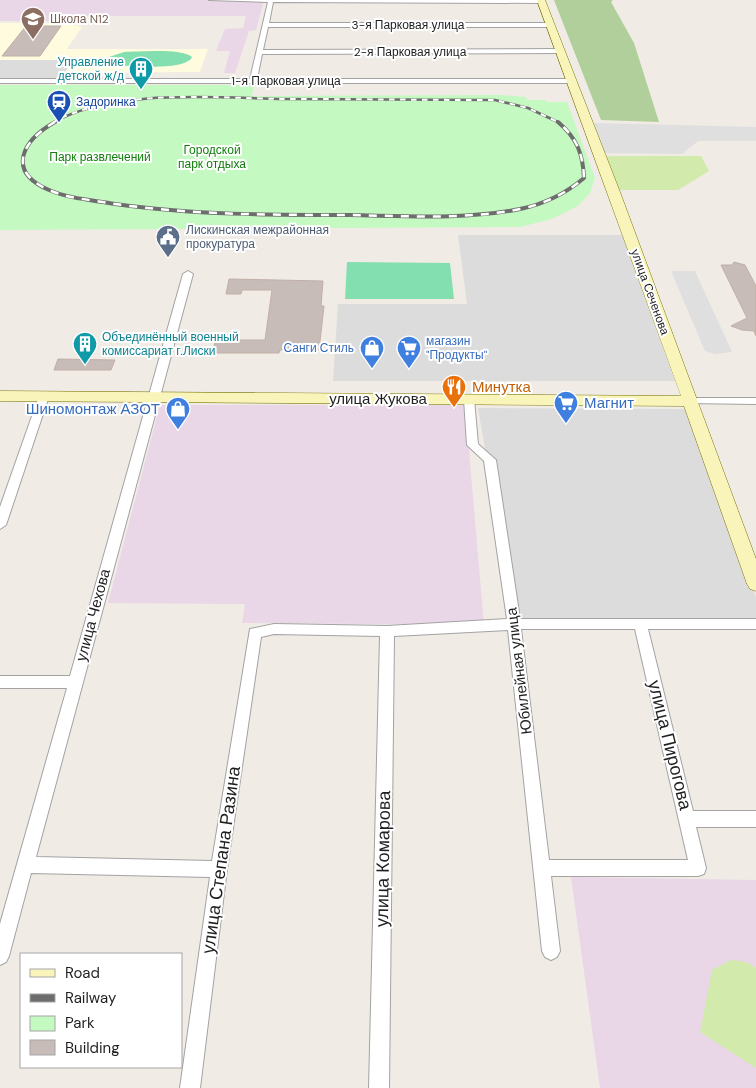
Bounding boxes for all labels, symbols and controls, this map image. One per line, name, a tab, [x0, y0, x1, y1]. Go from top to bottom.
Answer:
school or university icon: Школа N12	[20, 6, 46, 40]
place label: Школа N12	[50, 11, 109, 27]
street label: 3-я Парковая улица	[352, 17, 465, 33]
street label: 2-я Парковая улица	[354, 44, 467, 60]
place label: Управление детской ж/д	[57, 54, 124, 84]
building icon: Управление детской ж/д	[128, 56, 154, 90]
street label: 1-я Парковая улица	[231, 73, 341, 89]
station icon: Задоринка	[46, 89, 72, 123]
place label: Задоринка	[76, 94, 136, 110]
park label: Городской парк отдыха	[178, 142, 246, 172]
park label: Парк развлечений	[49, 149, 151, 165]
place label: Лискинская межрайонная прокуратура	[186, 222, 329, 252]
public building icon: Лискинская межрайонная прокуратура	[155, 224, 181, 258]
street label: улица Сеченова	[627, 247, 673, 337]
place label: Объединённый военный комиссариат г.Лиски	[102, 329, 239, 359]
building icon: Объединённый военный комиссариат г.Лиски	[72, 331, 98, 365]
place label: магазин "Продукты"	[426, 333, 488, 363]
shop icon: Санги Стиль	[359, 335, 385, 369]
supermarket icon: магазин "Продукты"	[396, 335, 422, 369]
place label: Санги Стиль	[284, 340, 354, 356]
restaurant icon: Минутка	[441, 374, 467, 408]
place label: Минутка	[472, 377, 531, 397]
street label: улица Жукова	[329, 389, 427, 409]
supermarket icon: Магнит	[553, 390, 579, 424]
place label: Магнит	[584, 393, 634, 413]
shop icon: Шиномонтаж АЗОТ	[165, 396, 191, 430]
place label: Шиномонтаж АЗОТ	[26, 399, 160, 419]
street label: улица Чехова	[71, 566, 115, 663]
street label: Юбилейная улица	[501, 606, 537, 736]
street label: улица Пирогова	[642, 678, 698, 813]
street label: улица Степана Разина	[196, 764, 246, 955]
street label: улица Комарова	[370, 790, 396, 927]
legend	[20, 953, 182, 1068]
text: Road	[65, 963, 100, 983]
text: Railway	[65, 988, 117, 1008]
text: Park	[65, 1013, 95, 1033]
text: Building	[65, 1038, 120, 1058]

